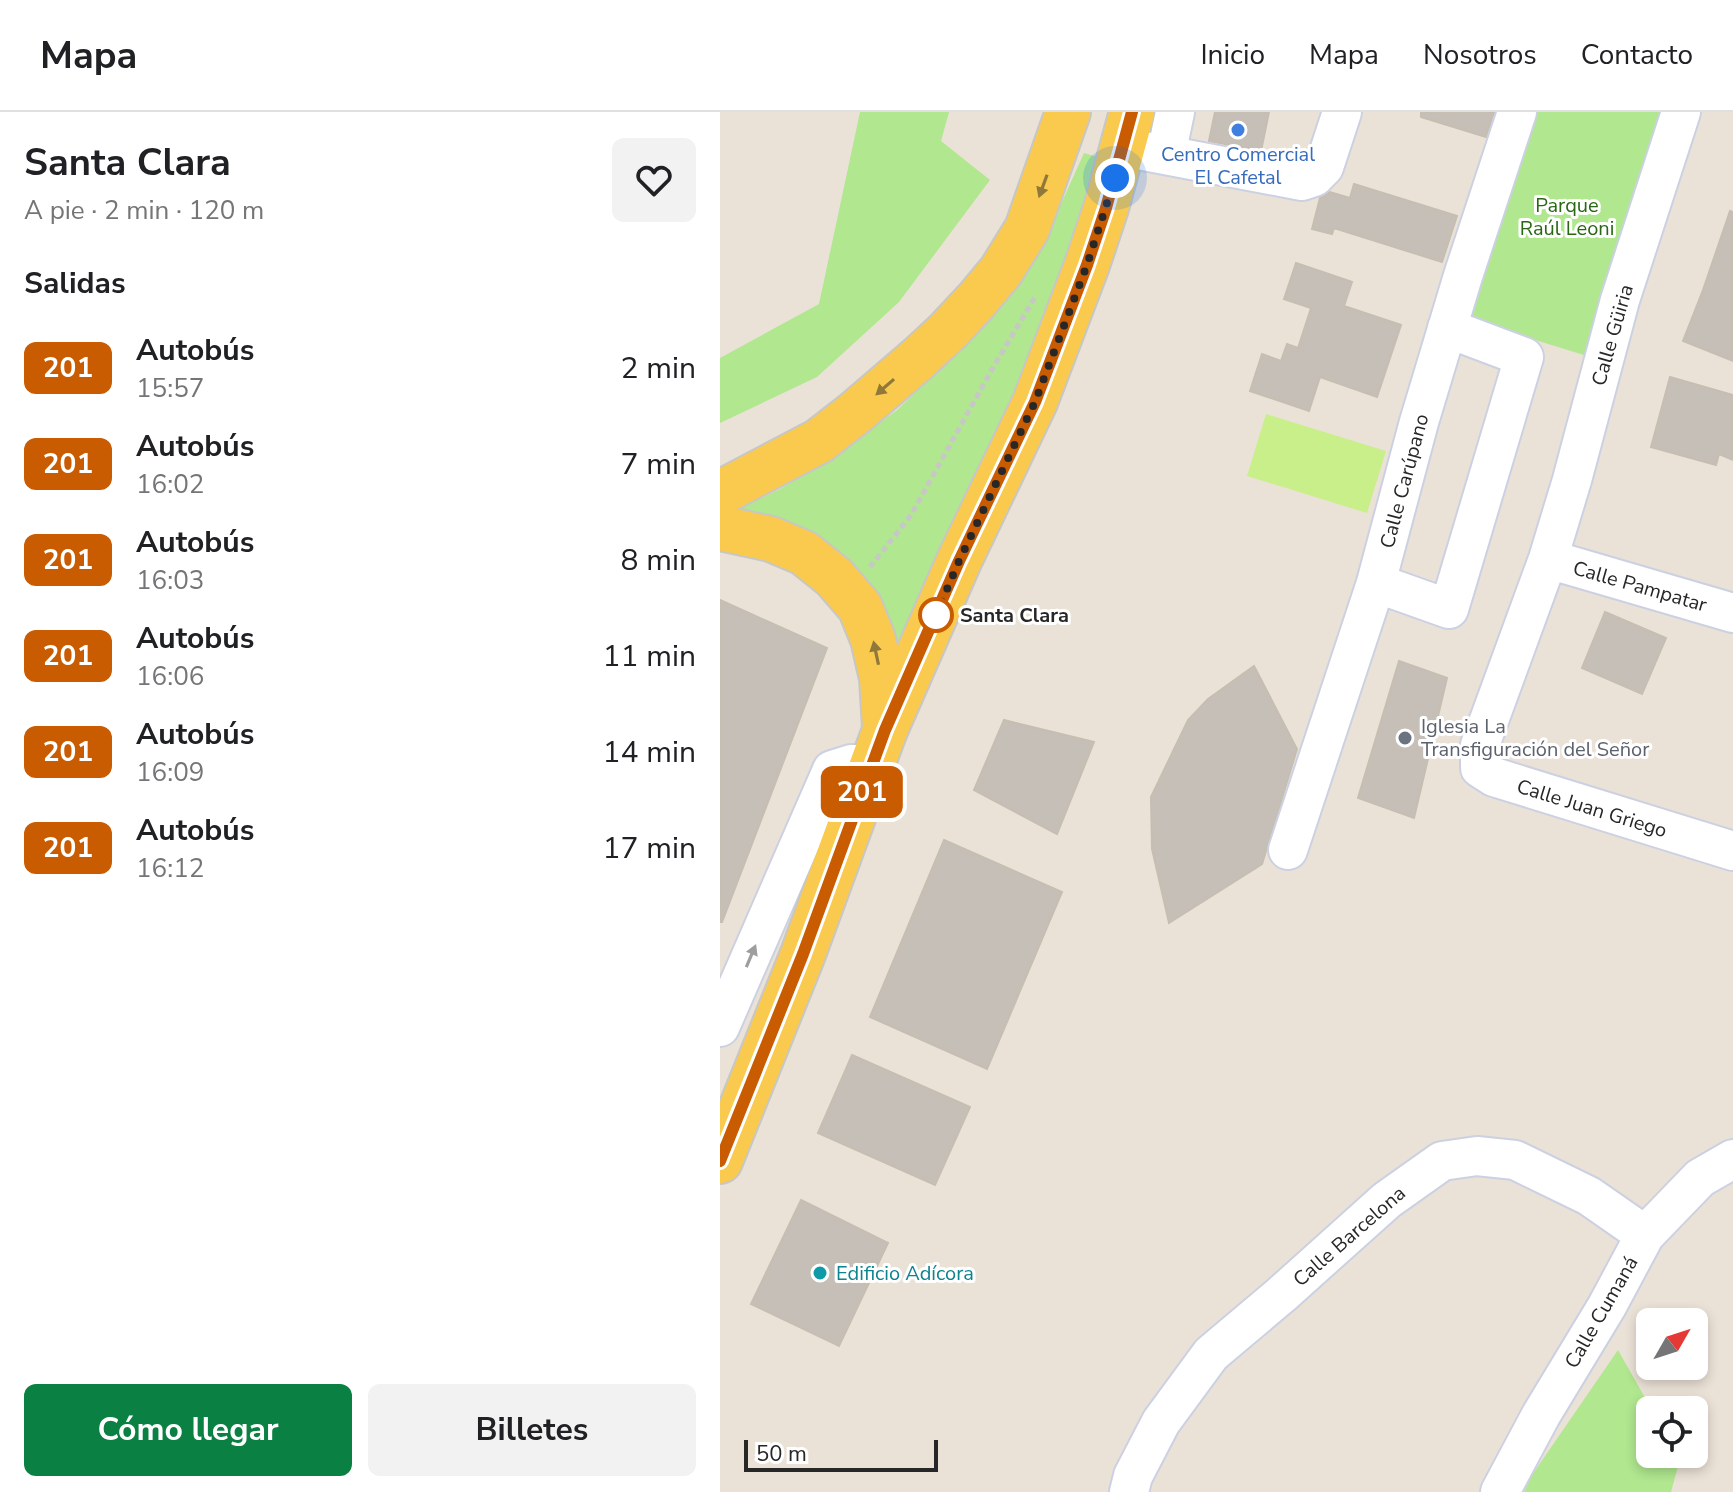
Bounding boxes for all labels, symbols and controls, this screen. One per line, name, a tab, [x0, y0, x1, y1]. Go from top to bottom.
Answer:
text: Mapa	[40, 30, 137, 81]
text: Inicio	[1200, 36, 1265, 74]
text: Mapa	[1309, 36, 1379, 74]
text: Nosotros	[1423, 36, 1537, 74]
text: Contacto	[1581, 36, 1693, 74]
marker: Centro Comercial El Cafetal	[1229, 121, 1247, 139]
text: Santa Clara	[24, 137, 231, 188]
button: heart	[612, 138, 696, 222]
place label: Centro Comercial El Cafetal	[1161, 141, 1315, 191]
your location	[1095, 158, 1135, 198]
one-way arrow	[1036, 174, 1049, 198]
park label: Parque Raúl Leoni	[1520, 192, 1614, 242]
text: A pie · 2 min · 120 m	[24, 193, 264, 228]
text: Salidas	[24, 263, 126, 304]
street label: Calle Güiria	[1585, 281, 1640, 389]
text: Autobús	[136, 330, 254, 371]
text: 2 min	[621, 348, 696, 389]
text: 201	[43, 349, 93, 387]
text: 15:57	[136, 371, 204, 406]
one-way arrow	[875, 378, 895, 395]
street label: Calle Carúpano	[1374, 411, 1435, 551]
text: Autobús	[136, 426, 254, 467]
text: 7 min	[621, 444, 696, 485]
text: 201	[43, 445, 93, 483]
text: 16:02	[136, 467, 204, 502]
text: Autobús	[136, 522, 254, 563]
text: 8 min	[621, 540, 696, 581]
text: 201	[43, 541, 93, 579]
street label: Calle Pampatar	[1570, 554, 1710, 619]
text: 16:03	[136, 563, 204, 598]
marker: Santa Clara	[919, 598, 953, 632]
place label: Santa Clara	[960, 602, 1069, 629]
text: Autobús	[136, 618, 254, 659]
text: 11 min	[603, 636, 696, 677]
text: 201	[43, 637, 93, 675]
one-way arrow	[870, 640, 882, 665]
text: 16:06	[136, 659, 204, 694]
place label: Iglesia La Transfiguración del Señor	[1421, 713, 1649, 763]
text: Autobús	[136, 714, 254, 755]
marker: Iglesia La Transfiguración del Señor	[1396, 729, 1414, 747]
text: 14 min	[603, 732, 696, 773]
text: 201	[43, 733, 93, 771]
text: 16:09	[136, 755, 204, 790]
line badge: 201	[816, 766, 908, 818]
text: 201	[837, 773, 887, 811]
street label: Calle Juan Griego	[1513, 773, 1670, 844]
text: Autobús	[136, 810, 254, 851]
text: 17 min	[603, 828, 696, 869]
text: 201	[43, 829, 93, 867]
text: 16:12	[136, 851, 204, 886]
one-way arrow	[744, 944, 758, 968]
street label: Calle Barcelona	[1287, 1180, 1411, 1293]
street label: Calle Cumaná	[1558, 1251, 1644, 1373]
place label: Edificio Adícora	[836, 1260, 974, 1287]
marker: Edificio Adícora	[811, 1264, 829, 1282]
north arrow	[1636, 1308, 1708, 1380]
map controls	[1636, 1308, 1708, 1468]
button: Cómo llegar	[24, 1384, 352, 1476]
button: Billetes	[368, 1384, 696, 1476]
button: locate	[1636, 1396, 1708, 1468]
scale bar	[744, 1436, 938, 1472]
text: 50 m	[756, 1439, 807, 1469]

